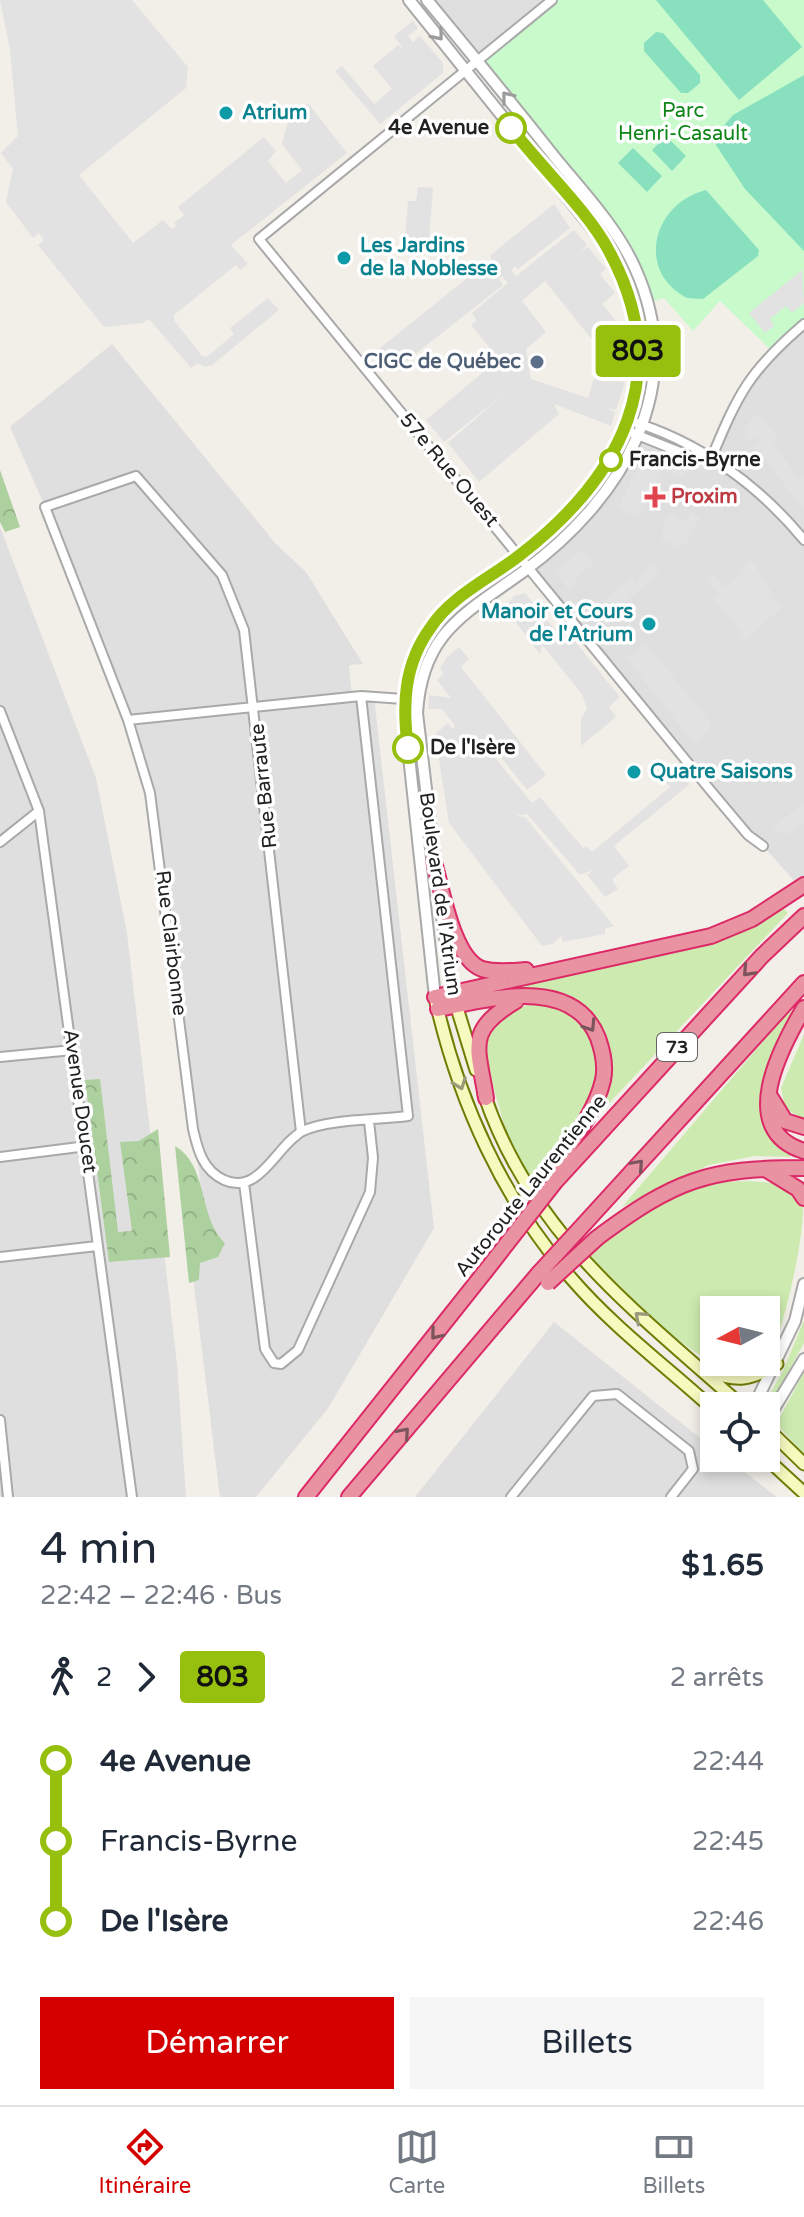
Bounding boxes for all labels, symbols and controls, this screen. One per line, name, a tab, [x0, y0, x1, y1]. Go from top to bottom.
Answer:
one-way arrow	[428, 26, 443, 40]
one-way arrow	[502, 91, 516, 106]
park label: Parc Henri-Casault	[618, 99, 748, 146]
place label: Atrium	[242, 101, 307, 125]
marker: Atrium	[217, 104, 235, 122]
marker: 4e Avenue	[496, 113, 526, 143]
place label: 4e Avenue	[388, 116, 489, 140]
place label: Les Jardins de la Noblesse	[360, 234, 498, 281]
marker: Les Jardins de la Noblesse	[335, 249, 353, 267]
line badge: 803	[592, 325, 684, 377]
text: 803	[612, 334, 664, 368]
place label: CIGC de Québec	[364, 350, 521, 374]
marker: CIGC de Québec	[528, 353, 546, 371]
street label: 57e Rue Ouest	[394, 408, 504, 532]
place label: Francis-Byrne	[629, 448, 761, 472]
marker: Francis-Byrne	[600, 449, 622, 471]
place label: Proxim	[671, 485, 738, 509]
marker: Proxim	[646, 488, 664, 506]
place label: Manoir et Cours de l'Atrium	[481, 600, 633, 647]
marker: Manoir et Cours de l'Atrium	[640, 615, 658, 633]
street label: Rue Barraute	[246, 722, 282, 850]
marker: De l'Isère	[393, 733, 423, 763]
place label: De l'Isère	[430, 736, 516, 760]
place label: Quatre Saisons	[650, 760, 793, 784]
marker: Quatre Saisons	[625, 763, 643, 781]
street label: Boulevard de l'Atrium	[414, 791, 466, 997]
street label: Rue Clairbonne	[150, 869, 192, 1017]
one-way arrow	[744, 961, 758, 976]
one-way arrow	[580, 1017, 595, 1031]
street label: Avenue Doucet	[58, 1027, 102, 1175]
road number: 73	[657, 1033, 697, 1061]
one-way arrow	[450, 1076, 467, 1090]
street label: Autoroute Laurentienne	[450, 1090, 612, 1282]
one-way arrow	[629, 1160, 643, 1174]
north arrow	[700, 1296, 780, 1376]
map controls	[700, 1296, 780, 1472]
one-way arrow	[634, 1312, 649, 1326]
one-way arrow	[431, 1325, 446, 1339]
button: locate	[700, 1392, 780, 1472]
one-way arrow	[394, 1428, 408, 1443]
text: 4 min	[40, 1523, 157, 1576]
text: $1.65	[681, 1547, 764, 1584]
text: 22:42 – 22:46 · Bus	[40, 1580, 282, 1611]
icon: walk	[40, 1655, 84, 1699]
icon: forward	[124, 1655, 168, 1699]
text: 803	[196, 1660, 249, 1694]
text: 2	[96, 1662, 112, 1693]
text: 2 arrêts	[670, 1662, 764, 1693]
text: 4e Avenue	[100, 1743, 251, 1780]
text: 22:44	[692, 1746, 764, 1777]
text: Francis-Byrne	[100, 1823, 297, 1860]
text: 22:45	[692, 1826, 764, 1857]
text: De l'Isère	[100, 1903, 229, 1940]
text: 22:46	[692, 1906, 764, 1937]
button: Démarrer	[40, 1997, 394, 2089]
button: Billets	[410, 1997, 764, 2089]
tab: Itinéraire	[99, 2125, 191, 2199]
tab: Carte	[388, 2125, 445, 2199]
tab: Billets	[642, 2125, 705, 2199]

